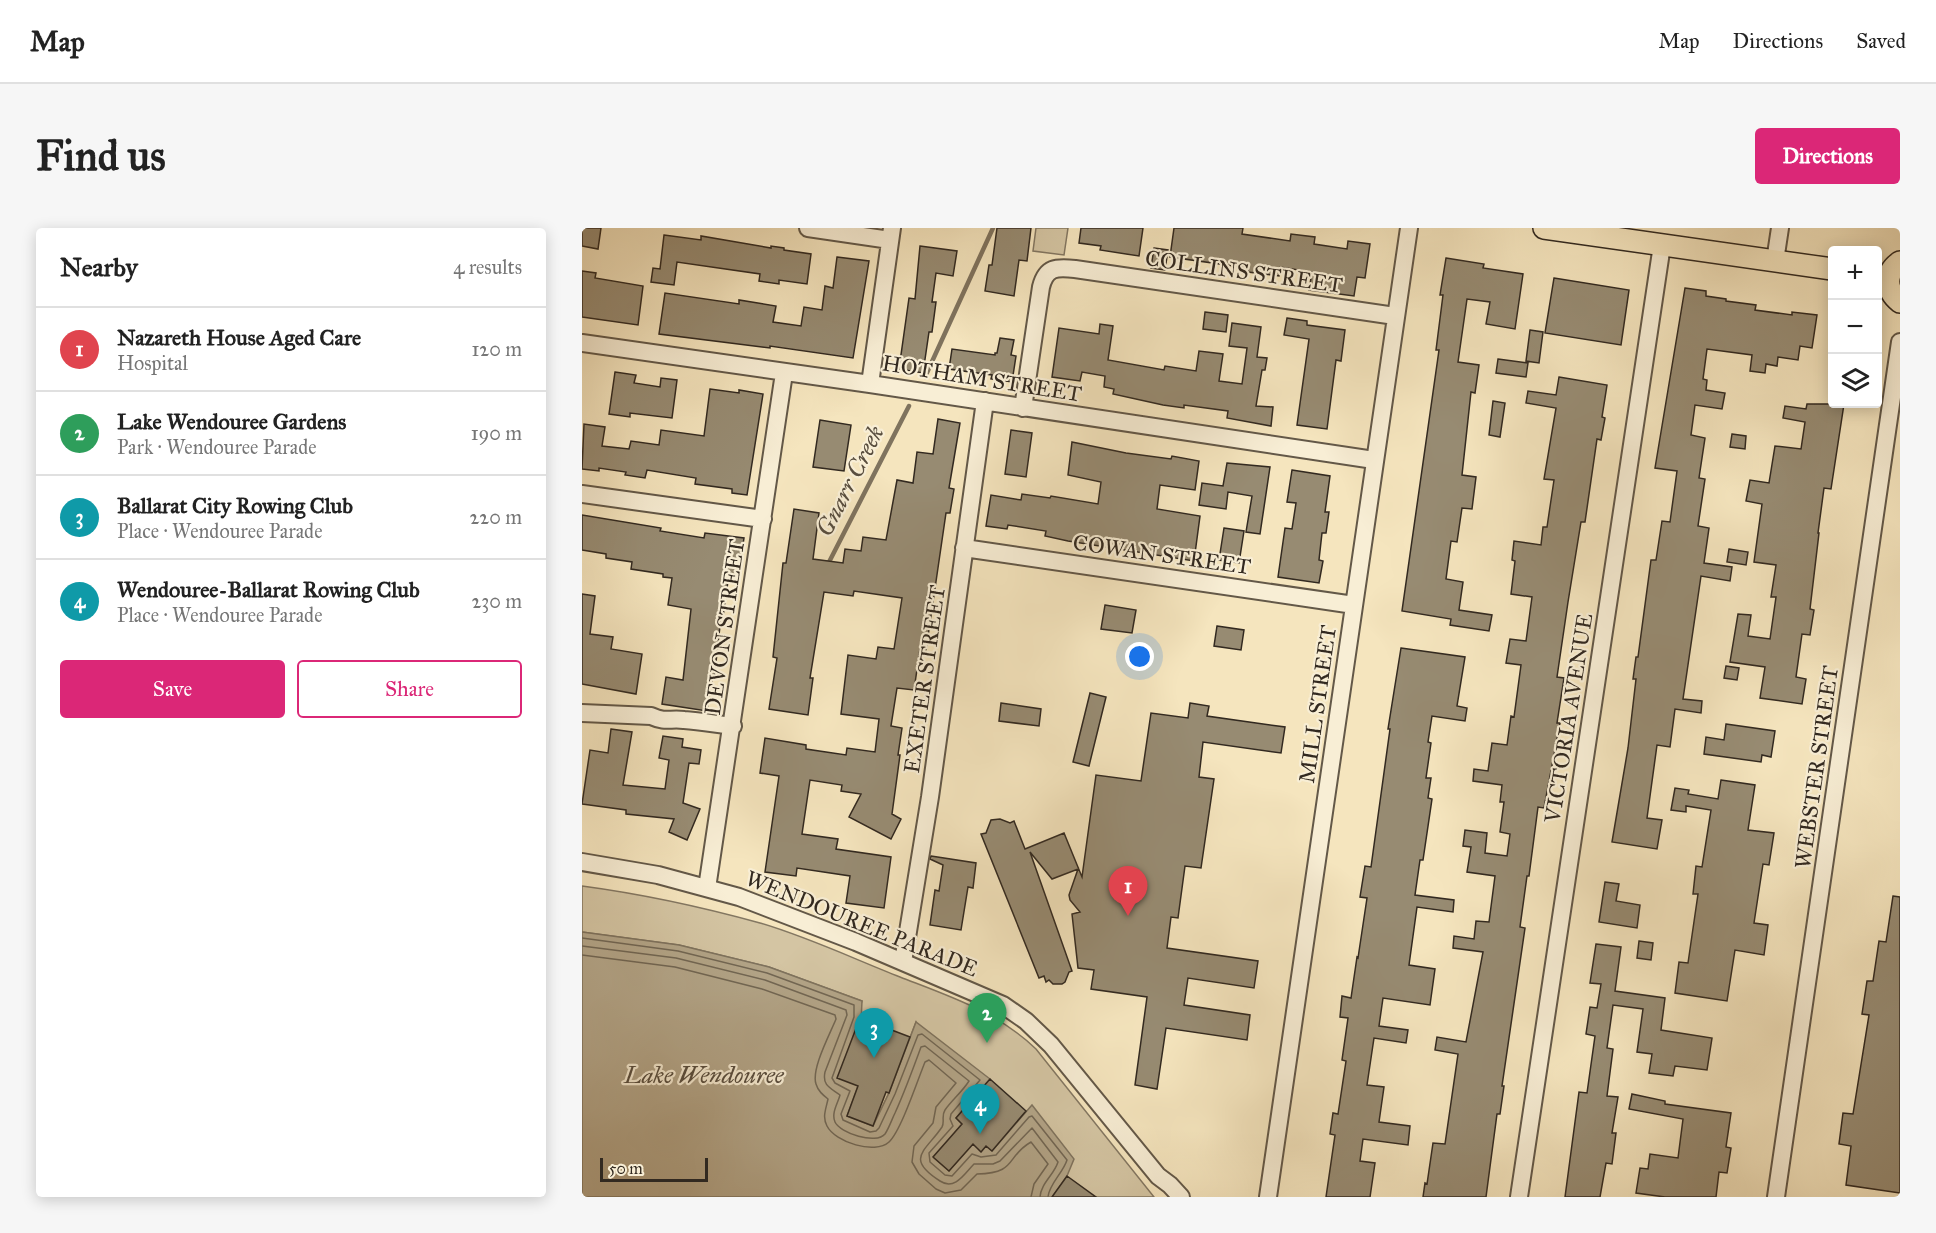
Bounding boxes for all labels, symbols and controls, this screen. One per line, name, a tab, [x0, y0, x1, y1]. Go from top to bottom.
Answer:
text: Map	[30, 24, 85, 59]
text: Map	[1659, 28, 1700, 54]
text: Directions	[1733, 28, 1823, 54]
text: Saved	[1856, 28, 1906, 54]
button: Directions	[1755, 128, 1900, 184]
text: Find us	[36, 130, 166, 182]
street label: COLLINS STREET	[1143, 244, 1344, 299]
map controls	[1828, 246, 1882, 408]
button: +	[1828, 246, 1882, 300]
text: Nearby	[60, 251, 138, 283]
text: 4 results	[453, 255, 522, 279]
button: −	[1828, 300, 1882, 354]
text: Nazareth House Aged Care	[117, 324, 361, 351]
text: 1	[76, 337, 83, 361]
text: 120 m	[471, 337, 522, 361]
street label: HOTHAM STREET	[880, 349, 1084, 408]
text: Hospital	[117, 351, 188, 375]
button: layers	[1828, 354, 1882, 408]
text: Lake Wendouree Gardens	[117, 408, 346, 435]
water label: Gnarr Creek	[809, 420, 891, 541]
text: 2	[75, 421, 84, 445]
text: 190 m	[471, 421, 522, 445]
text: Park · Wendouree Parade	[117, 435, 317, 459]
text: Ballarat City Rowing Club	[117, 492, 353, 519]
text: 3	[76, 505, 84, 529]
text: 220 m	[470, 505, 522, 529]
text: Place · Wendouree Parade	[117, 519, 322, 543]
street label: COWAN STREET	[1071, 529, 1253, 580]
street label: DEVON STREET	[699, 537, 750, 717]
text: Wendouree-Ballarat Rowing Club	[117, 576, 420, 603]
street label: EXETER STREET	[898, 583, 951, 775]
text: 4	[74, 589, 85, 613]
text: 230 m	[471, 589, 522, 613]
text: Place · Wendouree Parade	[117, 603, 322, 627]
street label: VICTORIA AVENUE	[1538, 611, 1598, 826]
street label: MILL STREET	[1293, 623, 1342, 785]
your location	[1125, 642, 1154, 671]
button: Save	[60, 660, 285, 718]
button: Share	[297, 660, 522, 718]
street label: WEBSTER STREET	[1789, 664, 1844, 870]
street label: WENDOUREE PARADE	[742, 864, 982, 983]
pin: 1	[1108, 866, 1148, 916]
pin: 2	[968, 994, 1006, 1043]
pin: 3	[854, 1008, 894, 1058]
water label: Lake Wendouree	[623, 1060, 785, 1090]
pin: 4	[960, 1084, 1000, 1134]
scale bar	[600, 1155, 708, 1182]
text: 50 m	[609, 1159, 643, 1178]

